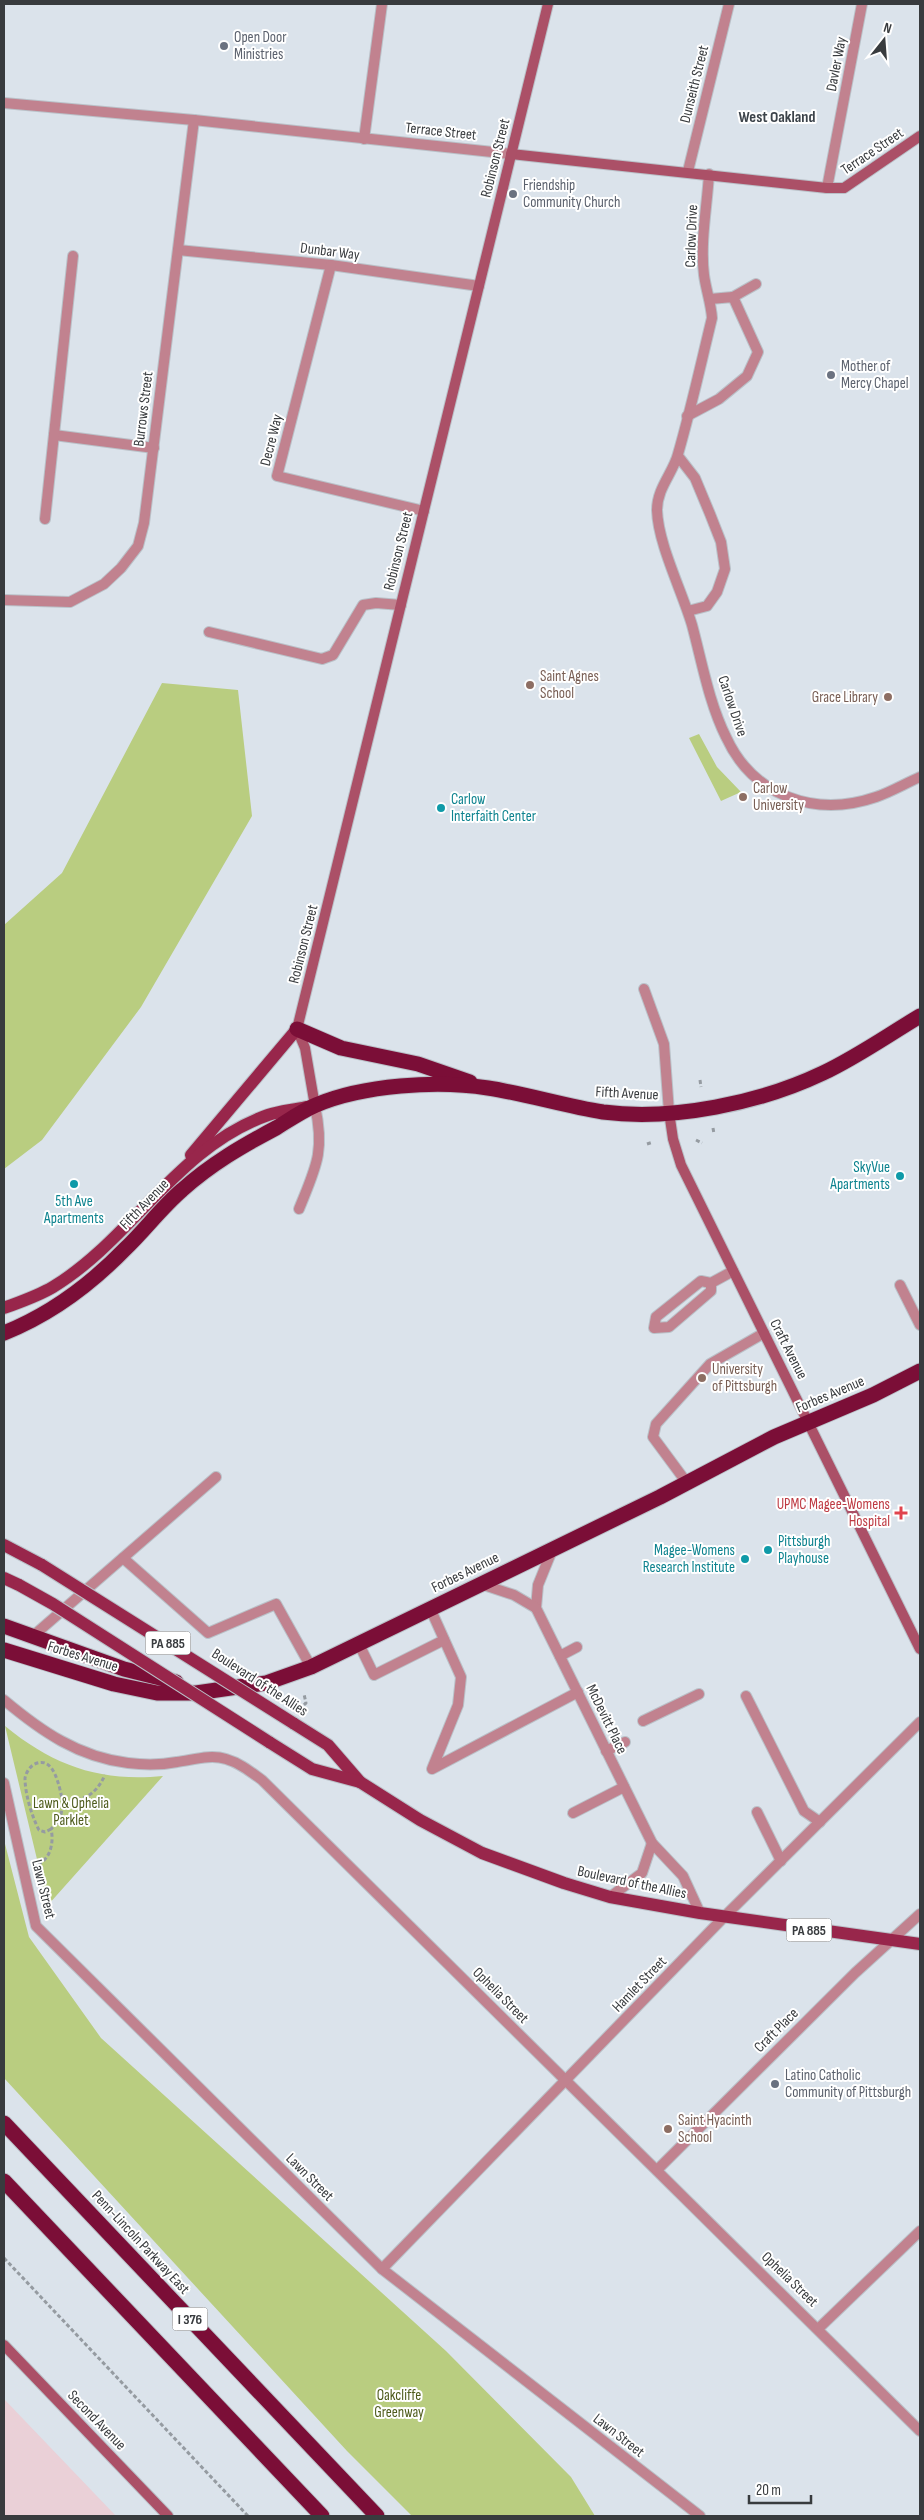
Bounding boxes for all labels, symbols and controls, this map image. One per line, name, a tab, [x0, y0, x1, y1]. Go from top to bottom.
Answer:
north arrow	[859, 15, 909, 65]
text: N	[882, 19, 894, 37]
place label: Open Door Ministries	[234, 28, 287, 64]
street label: Davler Way	[822, 35, 851, 93]
marker: Open Door Ministries	[218, 40, 230, 52]
street label: Dunseith Street	[676, 43, 713, 125]
district label: West Oakland	[739, 108, 815, 127]
street label: Robinson Street	[477, 116, 515, 199]
street label: Terrace Street	[405, 118, 478, 145]
street label: Terrace Street	[837, 123, 907, 179]
place label: Friendship Community Church	[523, 176, 620, 212]
marker: Friendship Community Church	[507, 188, 519, 200]
street label: Carlow Drive	[681, 204, 702, 268]
street label: Dunbar Way	[299, 238, 361, 265]
place label: Mother of Mercy Chapel	[841, 357, 909, 393]
marker: Mother of Mercy Chapel	[825, 369, 837, 381]
street label: Burrows Street	[129, 370, 158, 448]
street label: Decre Way	[256, 412, 287, 468]
street label: Robinson Street	[380, 509, 418, 592]
place label: Saint Agnes School	[540, 667, 599, 703]
street label: Carlow Drive	[713, 673, 752, 739]
marker: Saint Agnes School	[524, 679, 536, 691]
place label: Grace Library	[812, 688, 878, 707]
marker: Grace Library	[882, 691, 894, 703]
place label: Carlow University	[753, 779, 804, 815]
place label: Carlow Interfaith Center	[451, 790, 537, 826]
marker: Carlow University	[737, 791, 749, 803]
marker: Carlow Interfaith Center	[435, 802, 447, 814]
street label: Robinson Street	[285, 902, 323, 985]
street label: Fifth Avenue	[595, 1082, 659, 1105]
place label: SkyVue Apartments	[829, 1158, 890, 1194]
marker: SkyVue Apartments	[894, 1170, 906, 1182]
street label: Fifth Avenue	[116, 1175, 173, 1234]
marker: 5th Ave Apartments	[68, 1178, 80, 1190]
place label: 5th Ave Apartments	[43, 1192, 104, 1228]
street label: Craft Avenue	[765, 1316, 812, 1383]
place label: University of Pittsburgh	[712, 1360, 777, 1396]
marker: University of Pittsburgh	[696, 1372, 708, 1384]
street label: Forbes Avenue	[793, 1372, 867, 1417]
place label: UPMC Magee-Womens Hospital	[777, 1495, 890, 1531]
marker: UPMC Magee-Womens Hospital	[894, 1506, 908, 1520]
place label: Pittsburgh Playhouse	[778, 1532, 830, 1568]
place label: Magee-Womens Research Institute	[643, 1541, 735, 1577]
marker: Pittsburgh Playhouse	[762, 1544, 774, 1556]
street label: Forbes Avenue	[428, 1548, 502, 1597]
marker: Magee-Womens Research Institute	[739, 1553, 751, 1565]
road number: PA 885	[146, 1632, 190, 1655]
street label: Forbes Avenue	[45, 1637, 120, 1676]
street label: Boulevard of the Allies	[208, 1644, 311, 1721]
street label: McDevitt Place	[582, 1681, 632, 1757]
park label: Lawn & Ophelia Parklet	[33, 1794, 109, 1830]
street label: Lawn Street	[27, 1858, 60, 1921]
street label: Boulevard of the Allies	[576, 1862, 688, 1903]
road number: PA 885	[786, 1918, 832, 1942]
street label: Hamlet Street	[608, 1952, 671, 2016]
street label: Ophelia Street	[469, 1963, 533, 2028]
street label: Craft Place	[750, 2004, 803, 2057]
place label: Latino Catholic Community of Pittsburgh	[785, 2066, 911, 2102]
marker: Latino Catholic Community of Pittsburgh	[769, 2078, 781, 2090]
place label: Saint Hyacinth School	[678, 2111, 752, 2147]
marker: Saint Hyacinth School	[662, 2123, 674, 2135]
street label: Lawn Street	[282, 2149, 338, 2206]
street label: Penn-Lincoln Parkway East	[88, 2187, 194, 2298]
street label: Ophelia Street	[757, 2248, 822, 2311]
road number: I 376	[172, 2308, 208, 2330]
street label: Second Avenue	[63, 2386, 130, 2454]
park label: Oakcliffe Greenway	[374, 2386, 424, 2422]
street label: Lawn Street	[589, 2409, 649, 2462]
scale bar	[749, 2472, 812, 2504]
text: 20 m	[756, 2481, 781, 2500]

